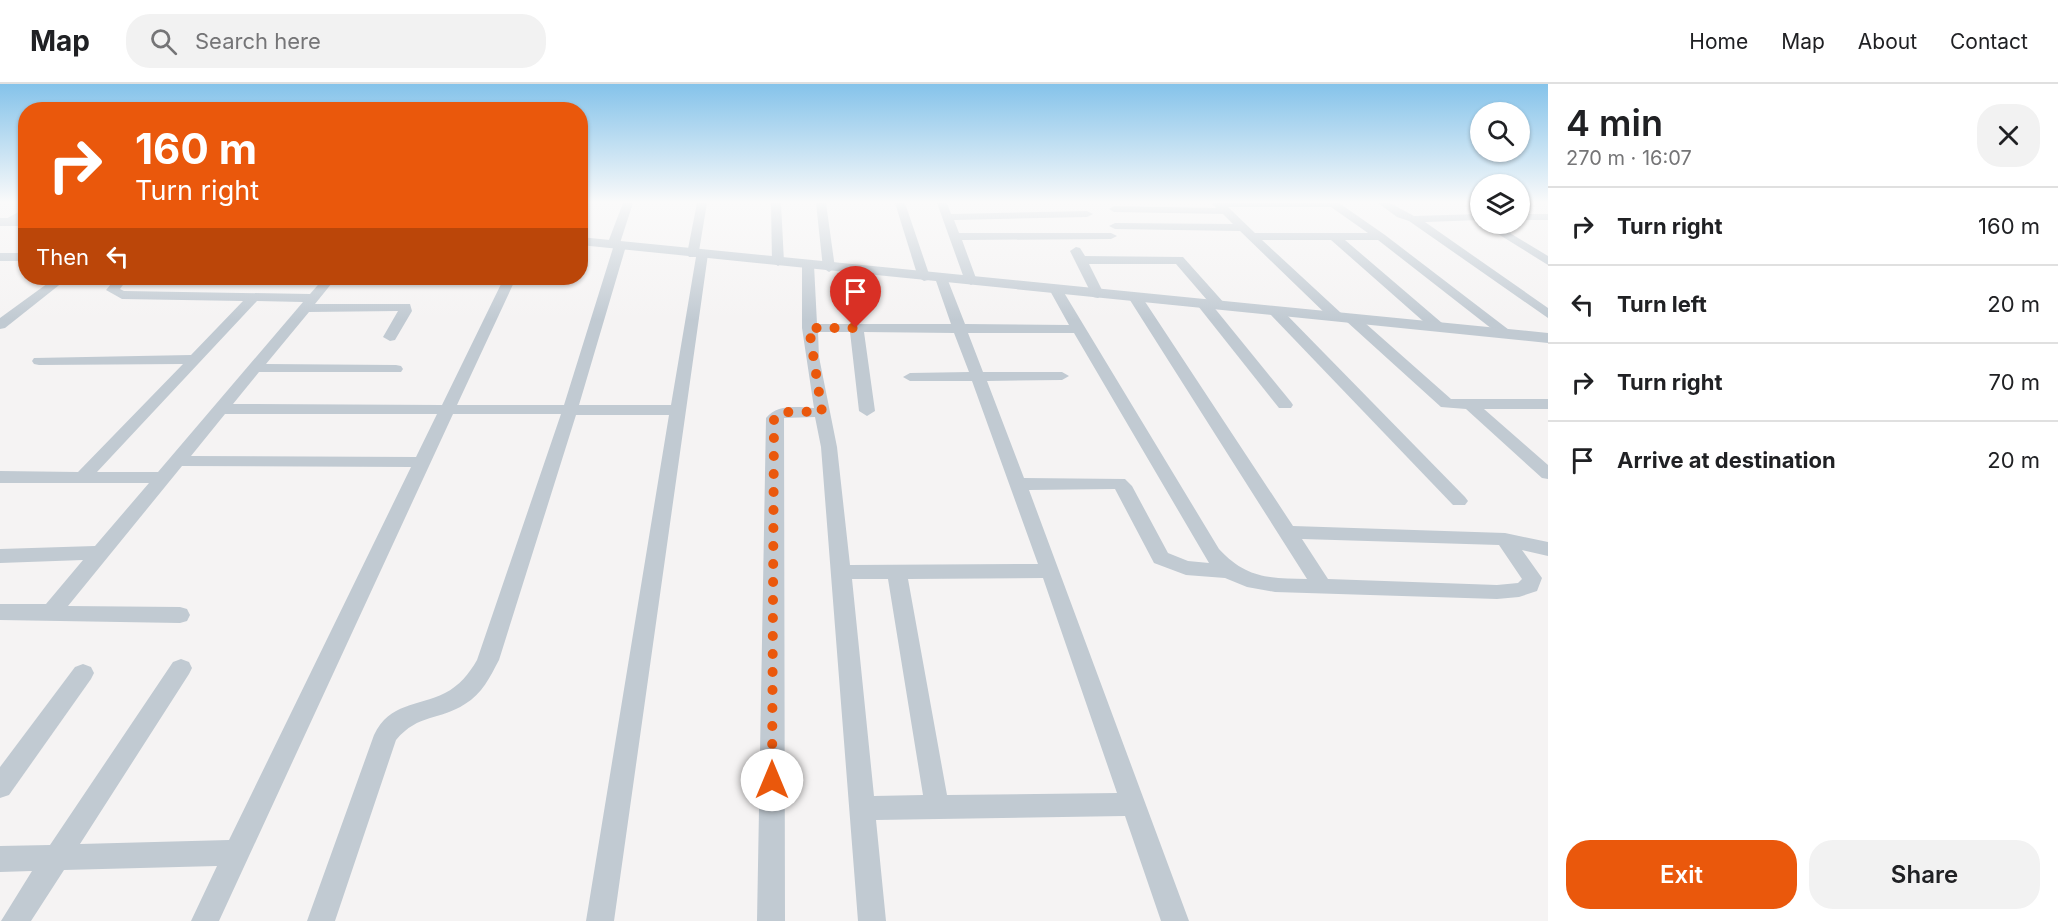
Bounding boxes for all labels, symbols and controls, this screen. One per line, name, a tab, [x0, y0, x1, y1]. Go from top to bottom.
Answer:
search box	[126, 14, 546, 68]
text: Map	[30, 24, 90, 58]
icon: search	[147, 25, 180, 58]
text: Search here	[195, 28, 321, 54]
text: Home	[1689, 29, 1748, 54]
text: Map	[1781, 29, 1825, 54]
text: About	[1858, 29, 1917, 54]
text: Contact	[1950, 29, 2028, 54]
text: 4 min	[1566, 101, 1663, 145]
map controls	[1470, 102, 1530, 234]
button: search	[1470, 102, 1530, 162]
button: close	[1977, 104, 2040, 167]
text: 160 m	[135, 123, 257, 174]
icon: right	[36, 126, 114, 204]
text: 270 m · 16:07	[1566, 146, 1692, 170]
text: Turn right	[135, 174, 259, 207]
button: layers	[1470, 174, 1530, 234]
icon: right	[1566, 210, 1599, 243]
text: Turn right	[1617, 213, 1723, 239]
text: 160 m	[1978, 213, 2040, 239]
icon: left	[101, 240, 134, 273]
text: Then	[36, 244, 89, 270]
pin	[830, 266, 881, 328]
icon: arrive	[839, 275, 872, 308]
icon: left	[1566, 288, 1599, 321]
text: Turn left	[1617, 291, 1707, 317]
text: 20 m	[1987, 291, 2040, 317]
icon: right	[1566, 366, 1599, 399]
text: Turn right	[1617, 369, 1723, 395]
text: 70 m	[1989, 369, 2040, 395]
icon: arrive	[1566, 444, 1599, 477]
text: Arrive at destination	[1617, 447, 1836, 473]
text: 20 m	[1987, 447, 2040, 473]
position arrow	[740, 748, 804, 812]
button: Exit	[1566, 840, 1797, 909]
button: Share	[1809, 840, 2040, 909]

